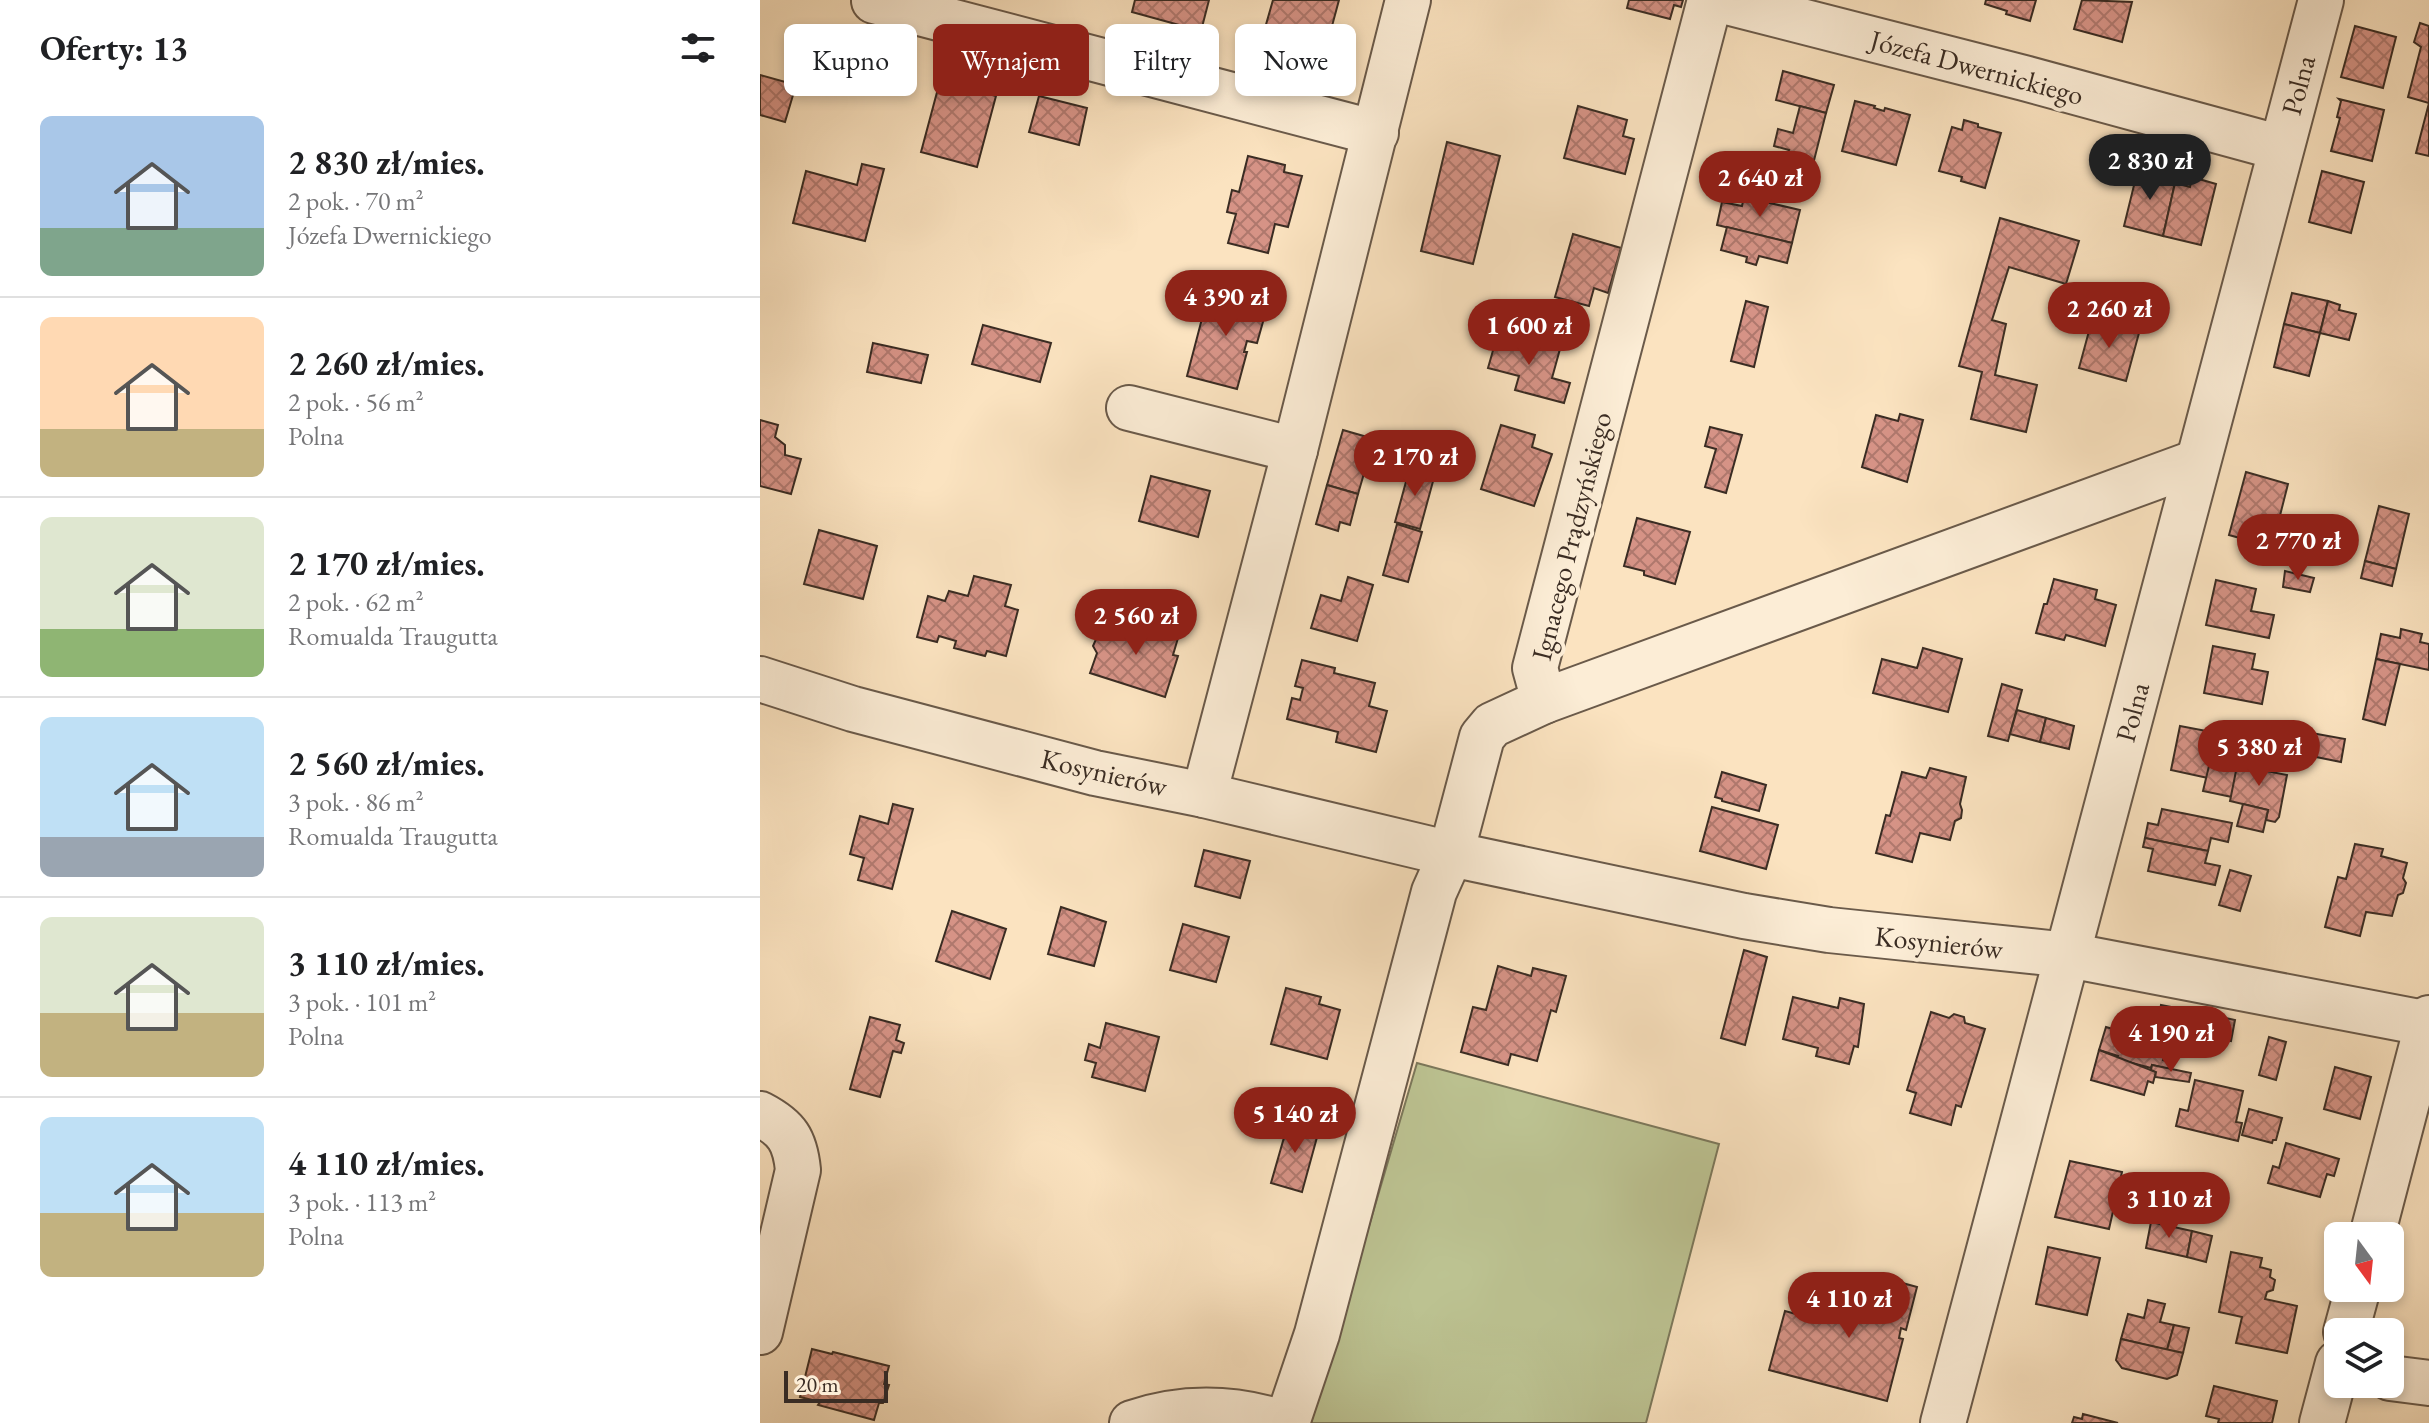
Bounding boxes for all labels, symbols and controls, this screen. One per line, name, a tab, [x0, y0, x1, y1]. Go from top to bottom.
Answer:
street label: Józefa Dwernickiego	[1865, 21, 2088, 113]
chip: Kupno	[784, 24, 917, 96]
chip: Wynajem	[933, 24, 1089, 96]
chip: Filtry	[1105, 24, 1219, 96]
chip: Nowe	[1235, 24, 1356, 96]
text: Oferty: 13	[40, 26, 188, 70]
icon: filters	[676, 26, 720, 70]
street label: Polna	[2273, 50, 2323, 119]
pin: 2 830 zł	[2067, 134, 2233, 202]
text: 2 830 zł/mies.	[288, 140, 485, 184]
text: 2 830 zł	[2107, 143, 2193, 177]
icon: home	[104, 148, 200, 244]
pin: 2 640 zł	[1677, 151, 1843, 219]
text: 2 640 zł	[1717, 160, 1803, 194]
text: 2 pok. · 70 m²	[288, 184, 424, 218]
text: Józefa Dwernickiego	[288, 218, 492, 252]
pin: 4 390 zł	[1143, 270, 1309, 338]
text: 4 390 zł	[1183, 279, 1269, 313]
pin: 2 260 zł	[2026, 282, 2192, 350]
text: 2 260 zł	[2066, 291, 2152, 325]
pin: 1 600 zł	[1446, 299, 1612, 367]
text: 1 600 zł	[1486, 308, 1572, 342]
text: 2 260 zł/mies.	[288, 341, 485, 385]
icon: home	[104, 349, 200, 445]
text: 2 pok. · 56 m²	[288, 385, 424, 419]
street label: Ignacego Prądzyńskiego	[1523, 408, 1619, 664]
text: Polna	[288, 419, 344, 453]
pin: 2 170 zł	[1332, 430, 1498, 498]
text: 2 170 zł	[1372, 439, 1458, 473]
pin: 2 770 zł	[2215, 514, 2381, 582]
text: 2 770 zł	[2255, 523, 2341, 557]
text: 2 170 zł/mies.	[288, 541, 485, 585]
icon: home	[104, 549, 200, 645]
text: 2 pok. · 62 m²	[288, 585, 424, 619]
pin: 2 560 zł	[1053, 589, 1219, 657]
text: 2 560 zł	[1093, 598, 1179, 632]
text: Romualda Traugutta	[288, 619, 498, 653]
street label: Polna	[2107, 677, 2157, 746]
pin: 5 380 zł	[2176, 720, 2342, 788]
text: 5 380 zł	[2216, 729, 2302, 763]
street label: Kosynierów	[1037, 740, 1171, 804]
text: 2 560 zł/mies.	[288, 741, 485, 785]
icon: home	[104, 749, 200, 845]
text: 3 pok. · 86 m²	[288, 785, 424, 819]
text: Romualda Traugutta	[288, 819, 498, 853]
street label: Kosynierów	[1873, 917, 2006, 967]
text: 3 110 zł/mies.	[288, 941, 485, 985]
icon: home	[104, 949, 200, 1045]
text: 3 pok. · 101 m²	[288, 985, 436, 1019]
pin: 4 190 zł	[2088, 1006, 2254, 1074]
text: 4 190 zł	[2128, 1015, 2214, 1049]
text: Polna	[288, 1019, 344, 1053]
pin: 5 140 zł	[1212, 1087, 1378, 1155]
text: 5 140 zł	[1252, 1096, 1338, 1130]
text: 4 110 zł/mies.	[288, 1141, 485, 1185]
icon: home	[104, 1149, 200, 1245]
pin: 3 110 zł	[2086, 1172, 2252, 1240]
text: 3 110 zł	[2126, 1181, 2212, 1215]
text: 3 pok. · 113 m²	[288, 1185, 436, 1219]
text: Polna	[288, 1219, 344, 1253]
north arrow	[2324, 1222, 2404, 1302]
map controls	[2324, 1222, 2404, 1398]
pin: 4 110 zł	[1766, 1272, 1932, 1340]
text: 4 110 zł	[1806, 1281, 1892, 1315]
button: layers	[2324, 1318, 2404, 1398]
scale bar	[784, 1367, 888, 1403]
text: 20 m	[796, 1370, 839, 1399]

